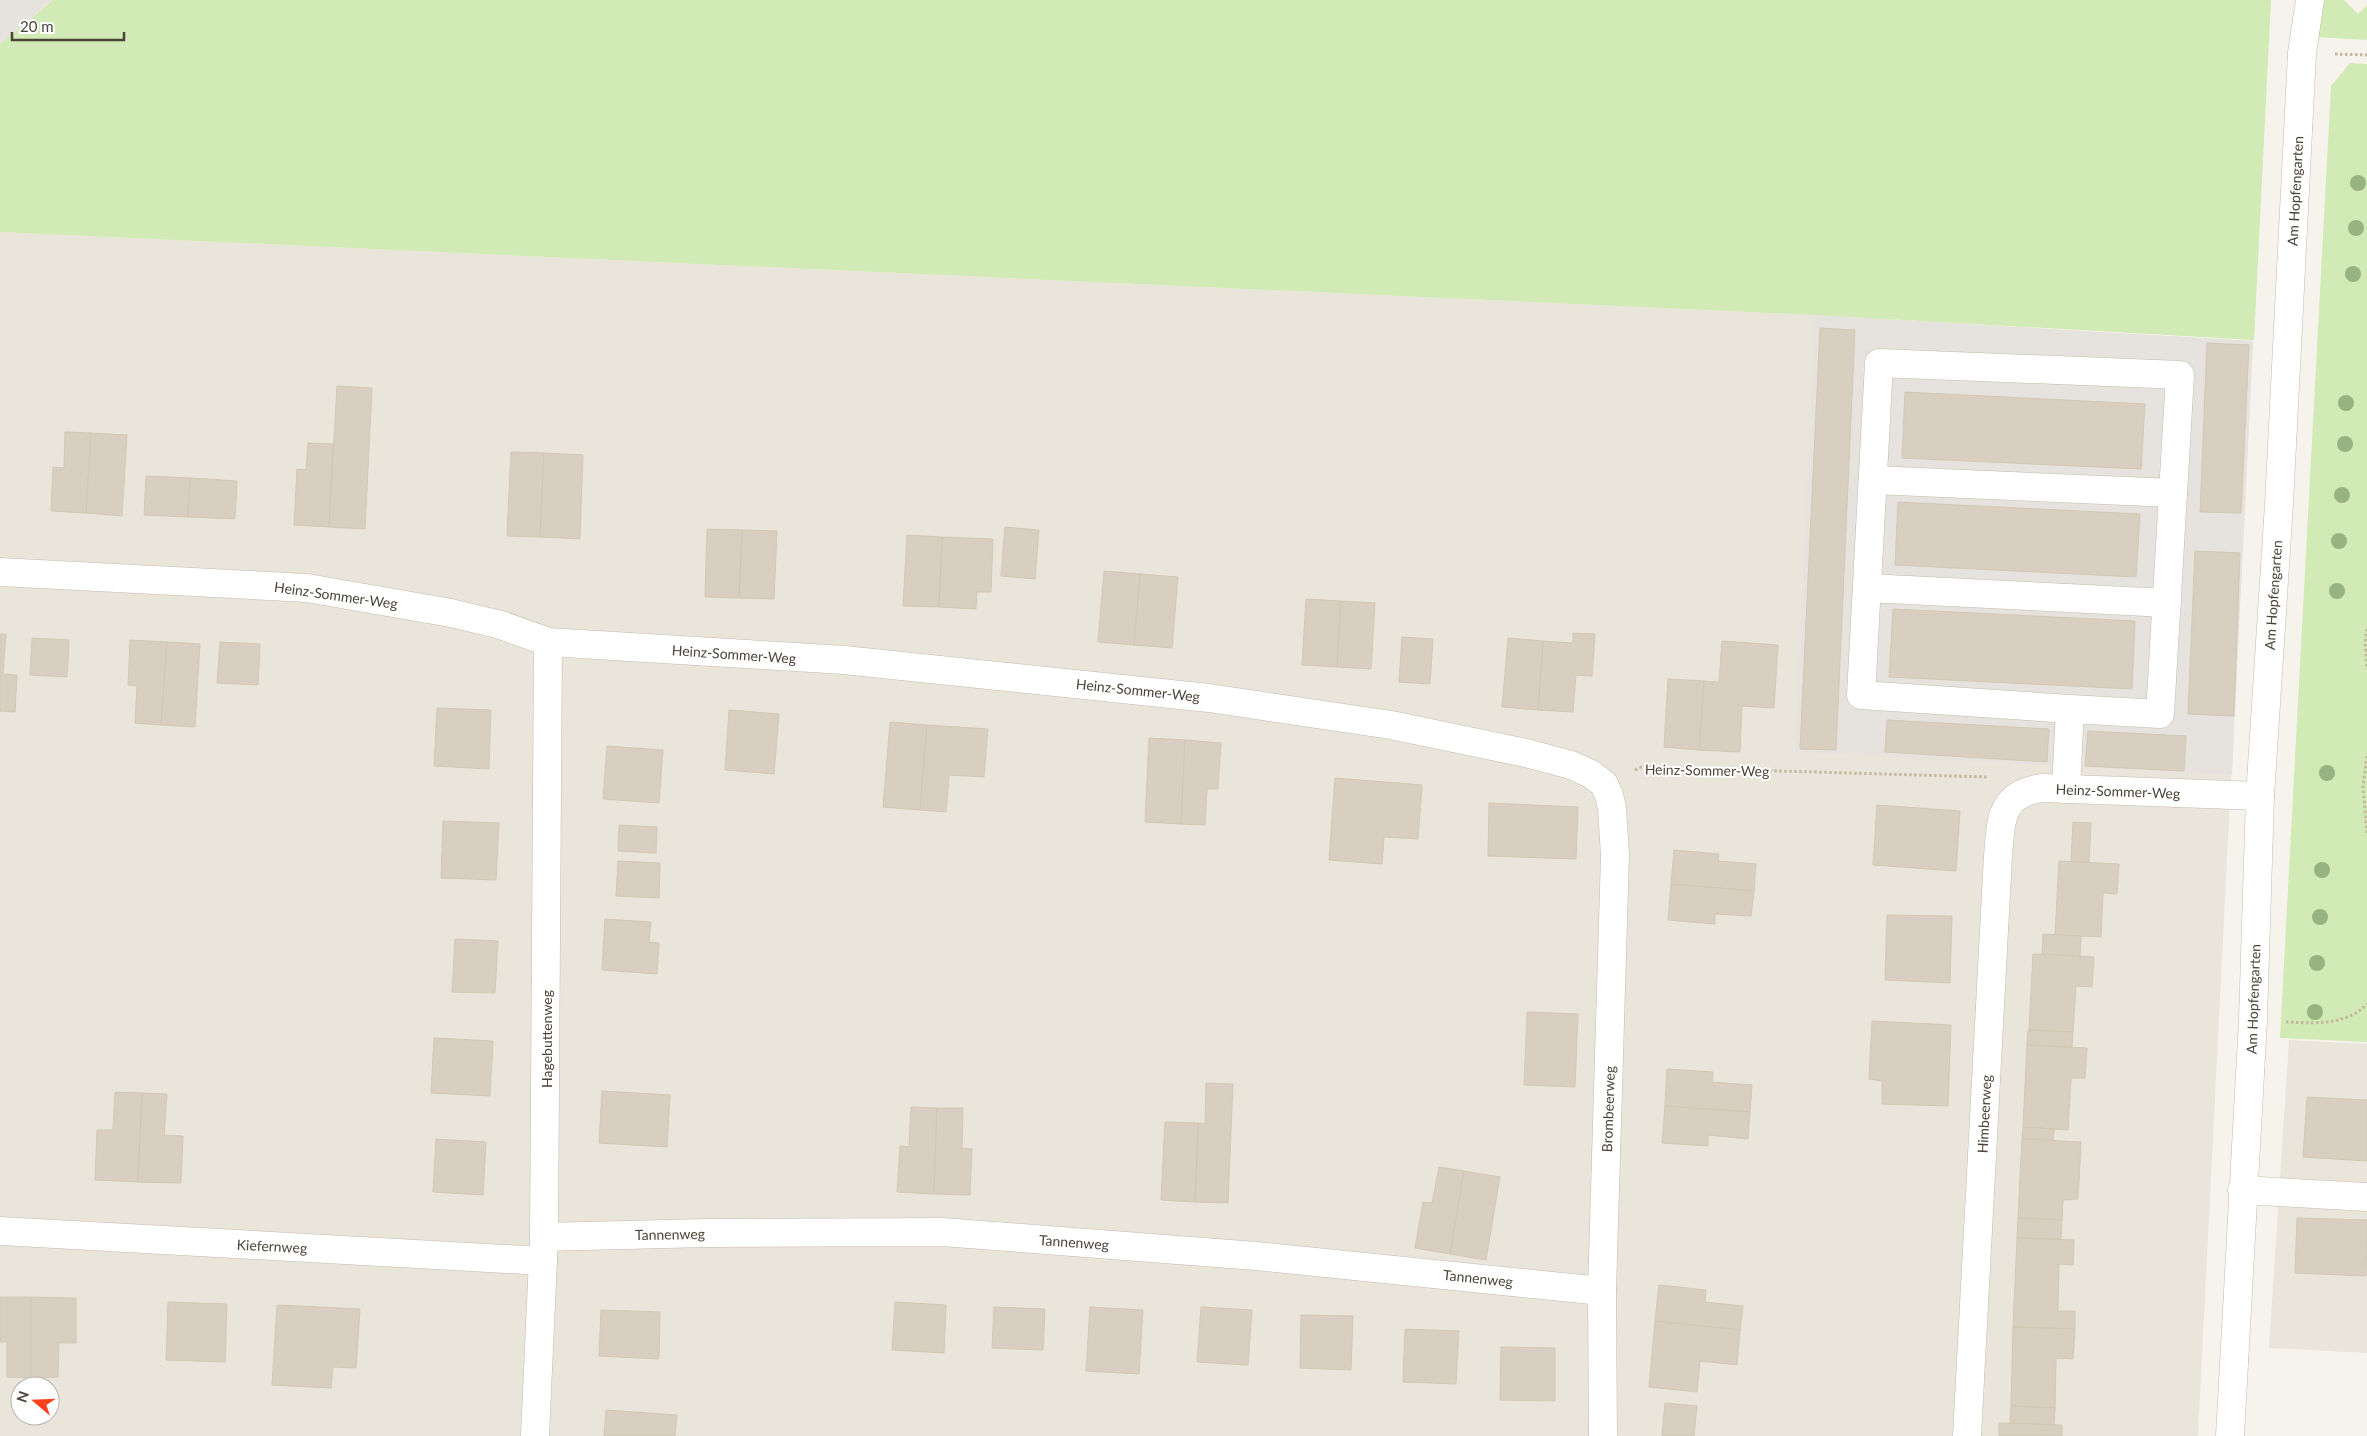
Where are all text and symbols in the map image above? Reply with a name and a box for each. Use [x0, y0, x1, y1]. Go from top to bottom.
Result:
scale bar [12, 10, 125, 42]
text: 20 m [20, 17, 54, 35]
street label: Am Hopfengarten [2284, 136, 2306, 246]
street label: Am Hopfengarten [2261, 539, 2285, 651]
street label: Heinz-Sommer-Weg [273, 578, 399, 612]
street label: Heinz-Sommer-Weg [671, 641, 797, 667]
street label: Heinz-Sommer-Weg [1075, 675, 1201, 705]
street label: Heinz-Sommer-Weg [1645, 760, 1769, 780]
street label: Heinz-Sommer-Weg [2055, 780, 2181, 802]
street label: Am Hopfengarten [2243, 944, 2263, 1054]
street label: Hagebuttenweg [538, 990, 555, 1088]
street label: Brombeerweg [1598, 1066, 1618, 1152]
street label: Himbeerweg [1973, 1074, 1995, 1154]
street label: Tannenweg [635, 1225, 705, 1243]
street label: Tannenweg [1038, 1231, 1110, 1253]
street label: Kiefernweg [236, 1236, 308, 1256]
street label: Tannenweg [1442, 1266, 1514, 1290]
north arrow [10, 1376, 60, 1426]
text: N [12, 1389, 32, 1404]

